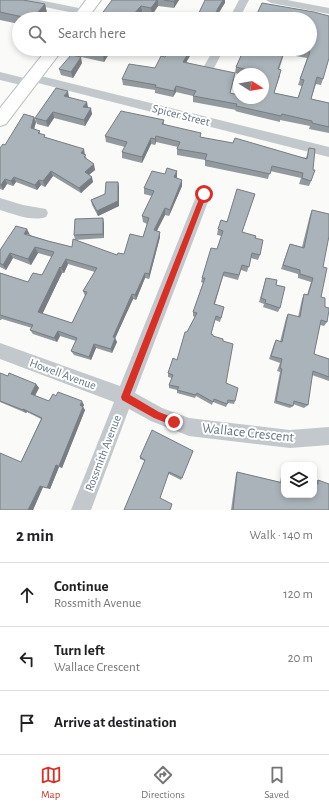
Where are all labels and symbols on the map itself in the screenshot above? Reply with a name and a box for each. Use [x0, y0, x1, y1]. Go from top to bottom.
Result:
north arrow [233, 68, 269, 104]
street label: Spicer Street [151, 102, 211, 128]
route start [195, 185, 213, 203]
street label: Howell Avenue [28, 356, 98, 392]
street label: Rossmith Avenue [83, 413, 123, 493]
route end [165, 413, 183, 431]
street label: Wallace Crescent [201, 421, 295, 445]

